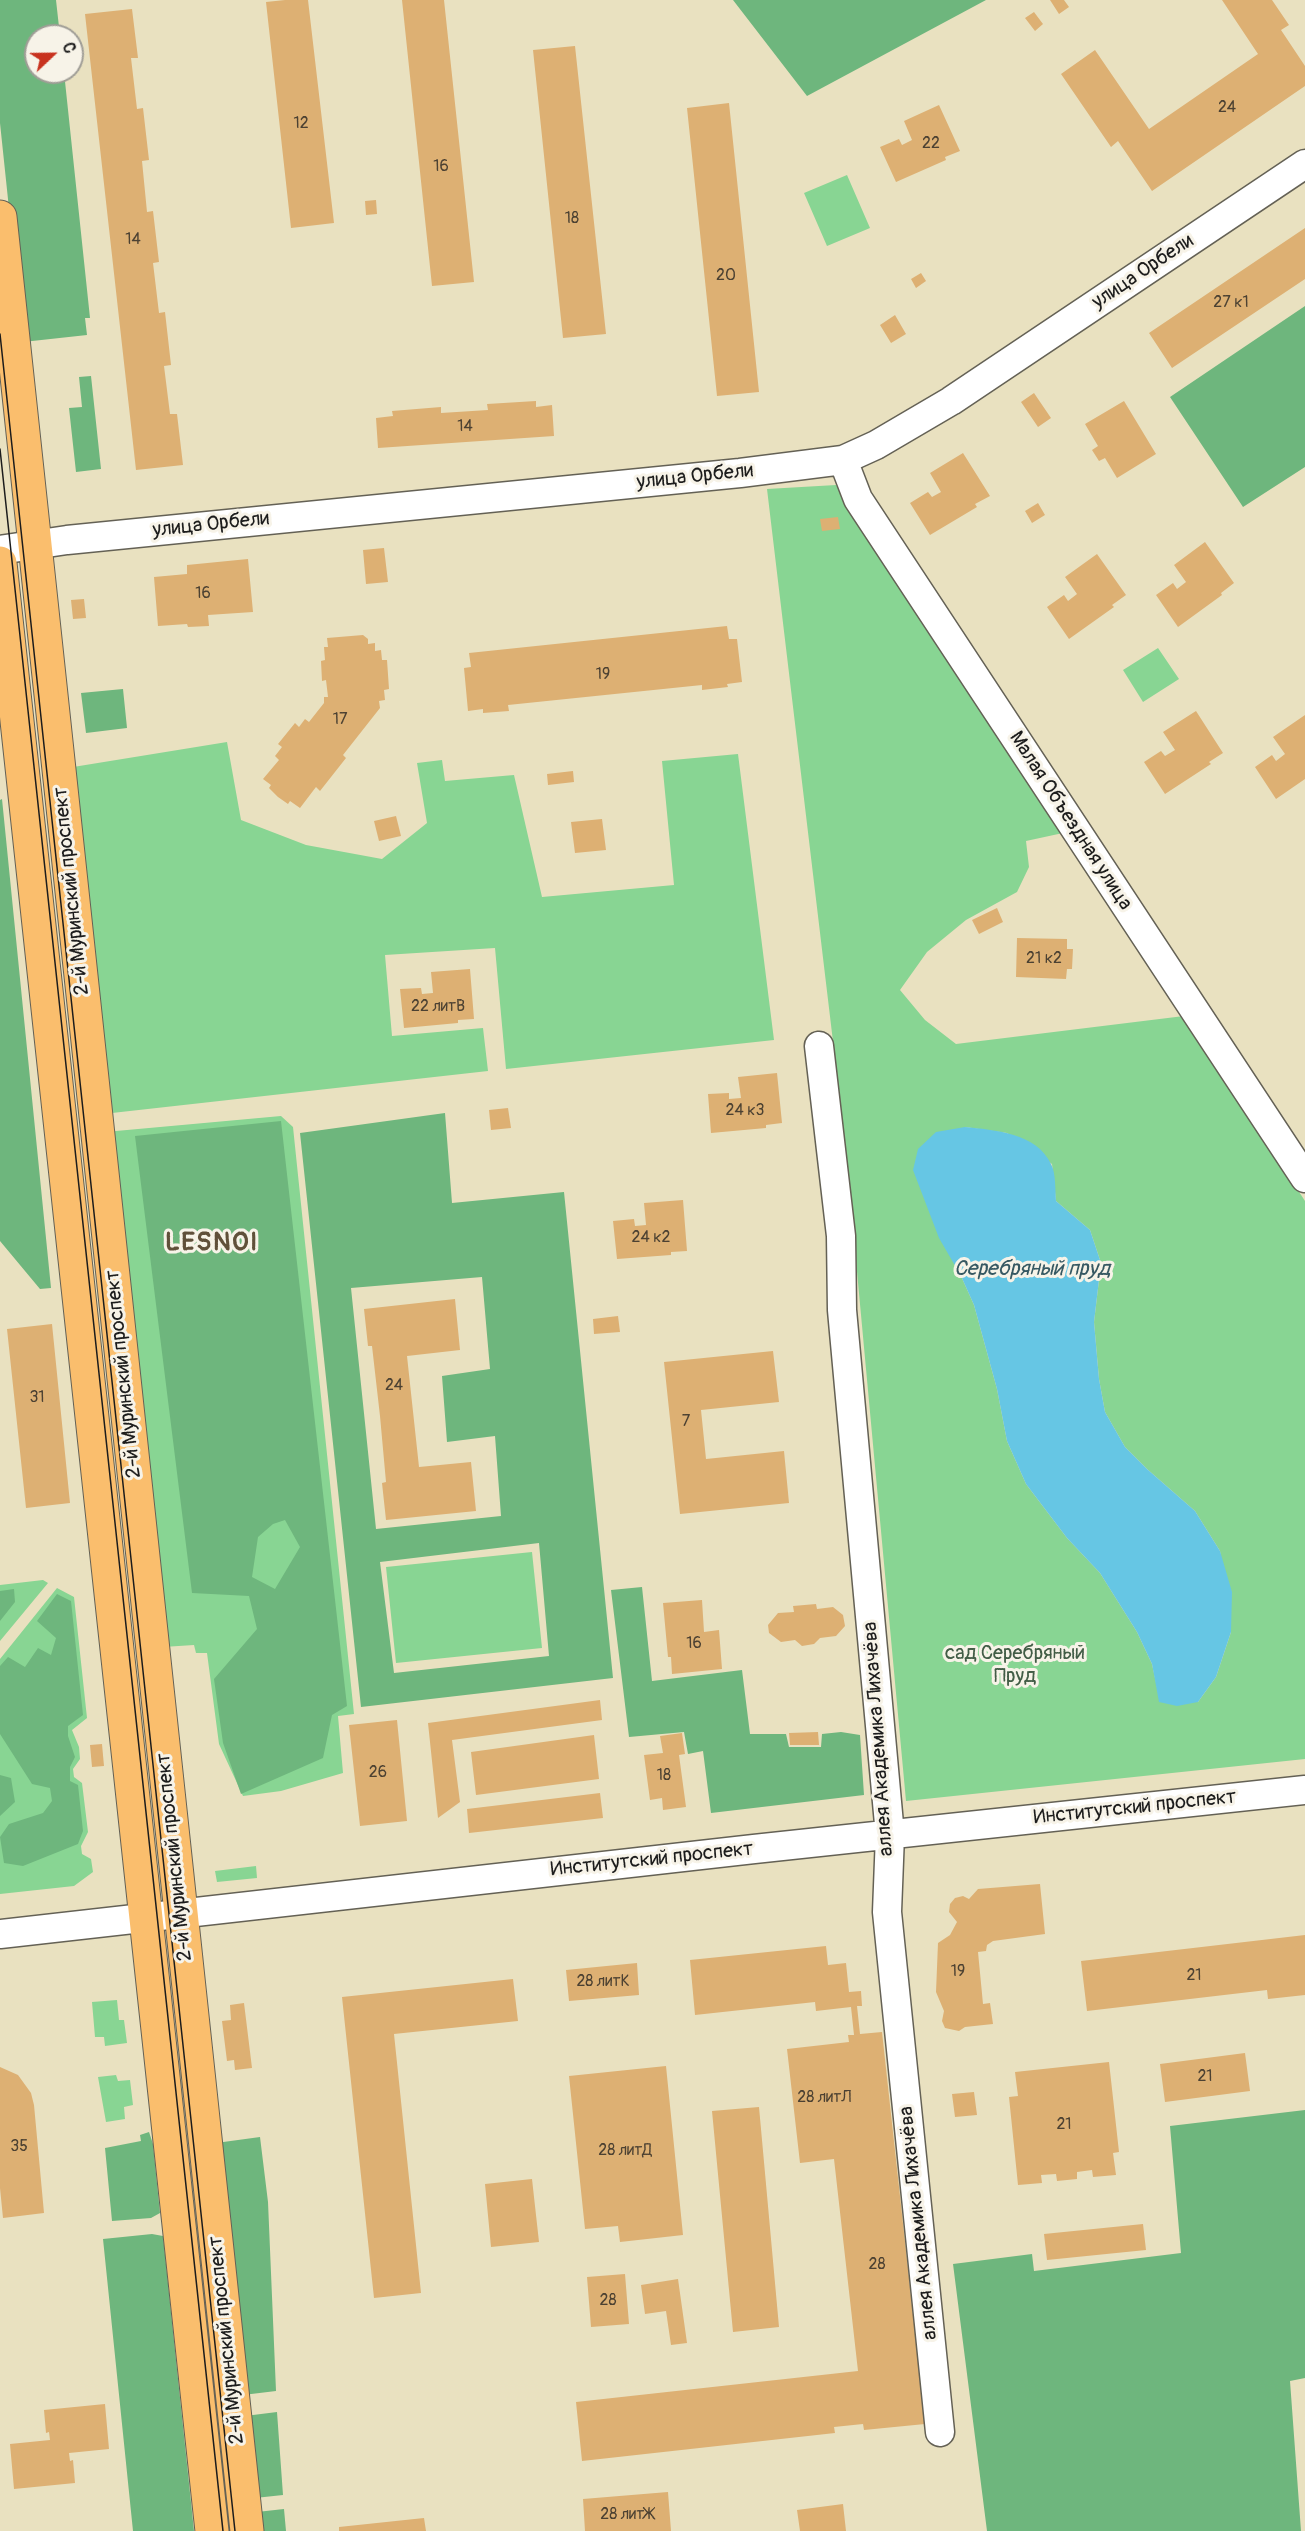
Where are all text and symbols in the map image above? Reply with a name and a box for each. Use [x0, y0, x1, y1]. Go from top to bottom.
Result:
north arrow [24, 24, 84, 84]
text: С [58, 40, 80, 56]
house number: 24 [1218, 98, 1236, 118]
house number: 12 [293, 114, 309, 134]
house number: 22 [922, 134, 940, 154]
house number: 16 [433, 157, 449, 177]
house number: 18 [565, 209, 579, 229]
street label: улица Орбели [1088, 229, 1198, 315]
house number: 14 [125, 230, 141, 250]
house number: 20 [716, 266, 736, 286]
house number: 27 к1 [1213, 293, 1249, 313]
house number: 14 [457, 417, 473, 437]
street label: улица Орбели [636, 459, 754, 495]
street label: улица Орбели [152, 507, 270, 543]
house number: 16 [195, 584, 211, 604]
house number: 19 [596, 665, 610, 685]
house number: 17 [333, 710, 347, 730]
street label: Малая Объездная улица [1003, 727, 1137, 915]
street label: 2-й Муринский проспект [49, 786, 95, 996]
house number: 21 к2 [1026, 949, 1062, 969]
house number: 22 литВ [411, 997, 465, 1017]
house number: 24 к3 [726, 1101, 764, 1121]
district label: LESNOI [165, 1227, 259, 1259]
house number: 24 к2 [632, 1228, 670, 1248]
water label: Серебряный пруд [954, 1257, 1110, 1283]
street label: 2-й Муринский проспект [101, 1269, 147, 1479]
house number: 24 [385, 1376, 403, 1396]
house number: 31 [29, 1388, 45, 1408]
house number: 7 [682, 1412, 690, 1432]
street label: аллея Академика Лихачёва [859, 1621, 899, 1857]
house number: 16 [686, 1634, 702, 1654]
park label: сад Серебряный Пруд [945, 1642, 1085, 1689]
street label: 2-й Муринский проспект [152, 1752, 198, 1962]
house number: 26 [369, 1763, 387, 1783]
house number: 18 [657, 1766, 671, 1786]
street label: Институтский проспект [1033, 1785, 1237, 1831]
street label: Институтский проспект [550, 1837, 754, 1883]
house number: 19 [951, 1962, 965, 1982]
house number: 21 [1186, 1966, 1202, 1986]
house number: 28 литК [576, 1972, 630, 1992]
house number: 21 [1197, 2067, 1213, 2087]
house number: 28 литЛ [797, 2088, 851, 2108]
street label: аллея Академика Лихачёва [895, 2105, 943, 2341]
house number: 21 [1056, 2115, 1072, 2135]
house number: 35 [10, 2137, 28, 2157]
house number: 28 литД [598, 2141, 652, 2161]
street label: 2-й Муринский проспект [204, 2235, 250, 2445]
house number: 28 [868, 2255, 886, 2275]
house number: 28 [599, 2291, 617, 2311]
house number: 28 литЖ [600, 2505, 654, 2525]

